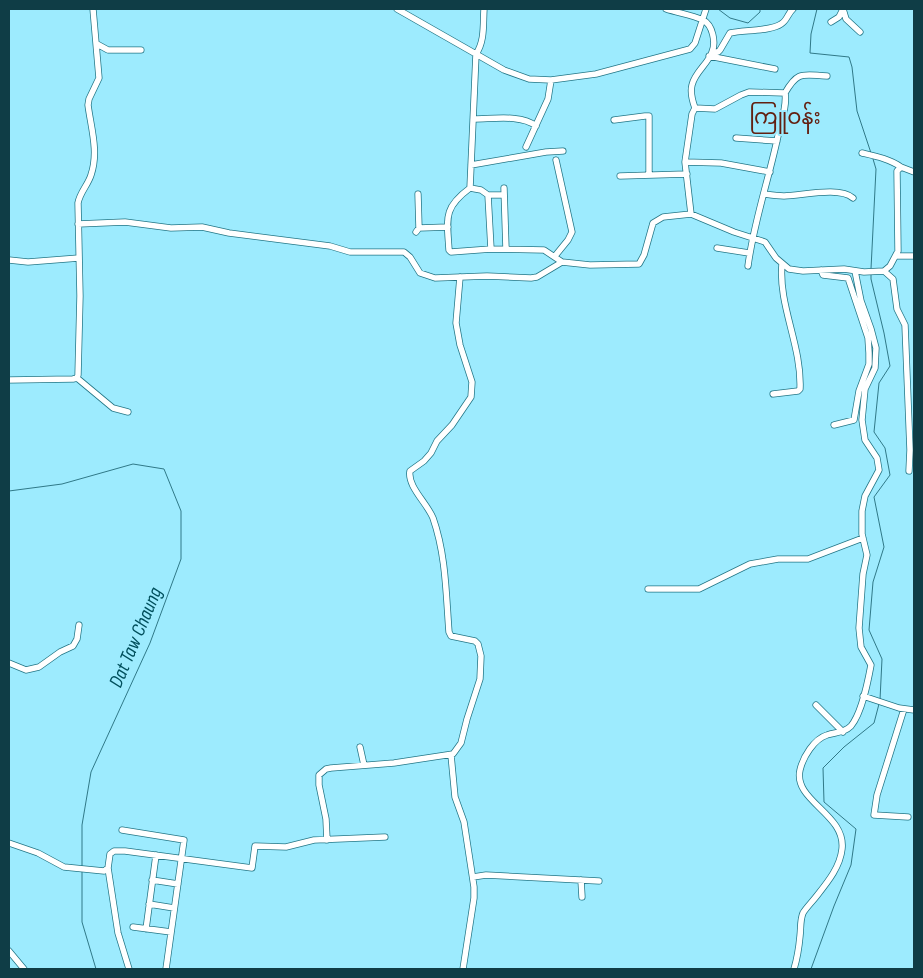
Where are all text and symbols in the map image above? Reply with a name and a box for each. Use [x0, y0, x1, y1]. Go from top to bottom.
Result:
district label: ကြူဝန်း [749, 101, 821, 134]
water label: Dat Taw Chaung [104, 584, 168, 691]

